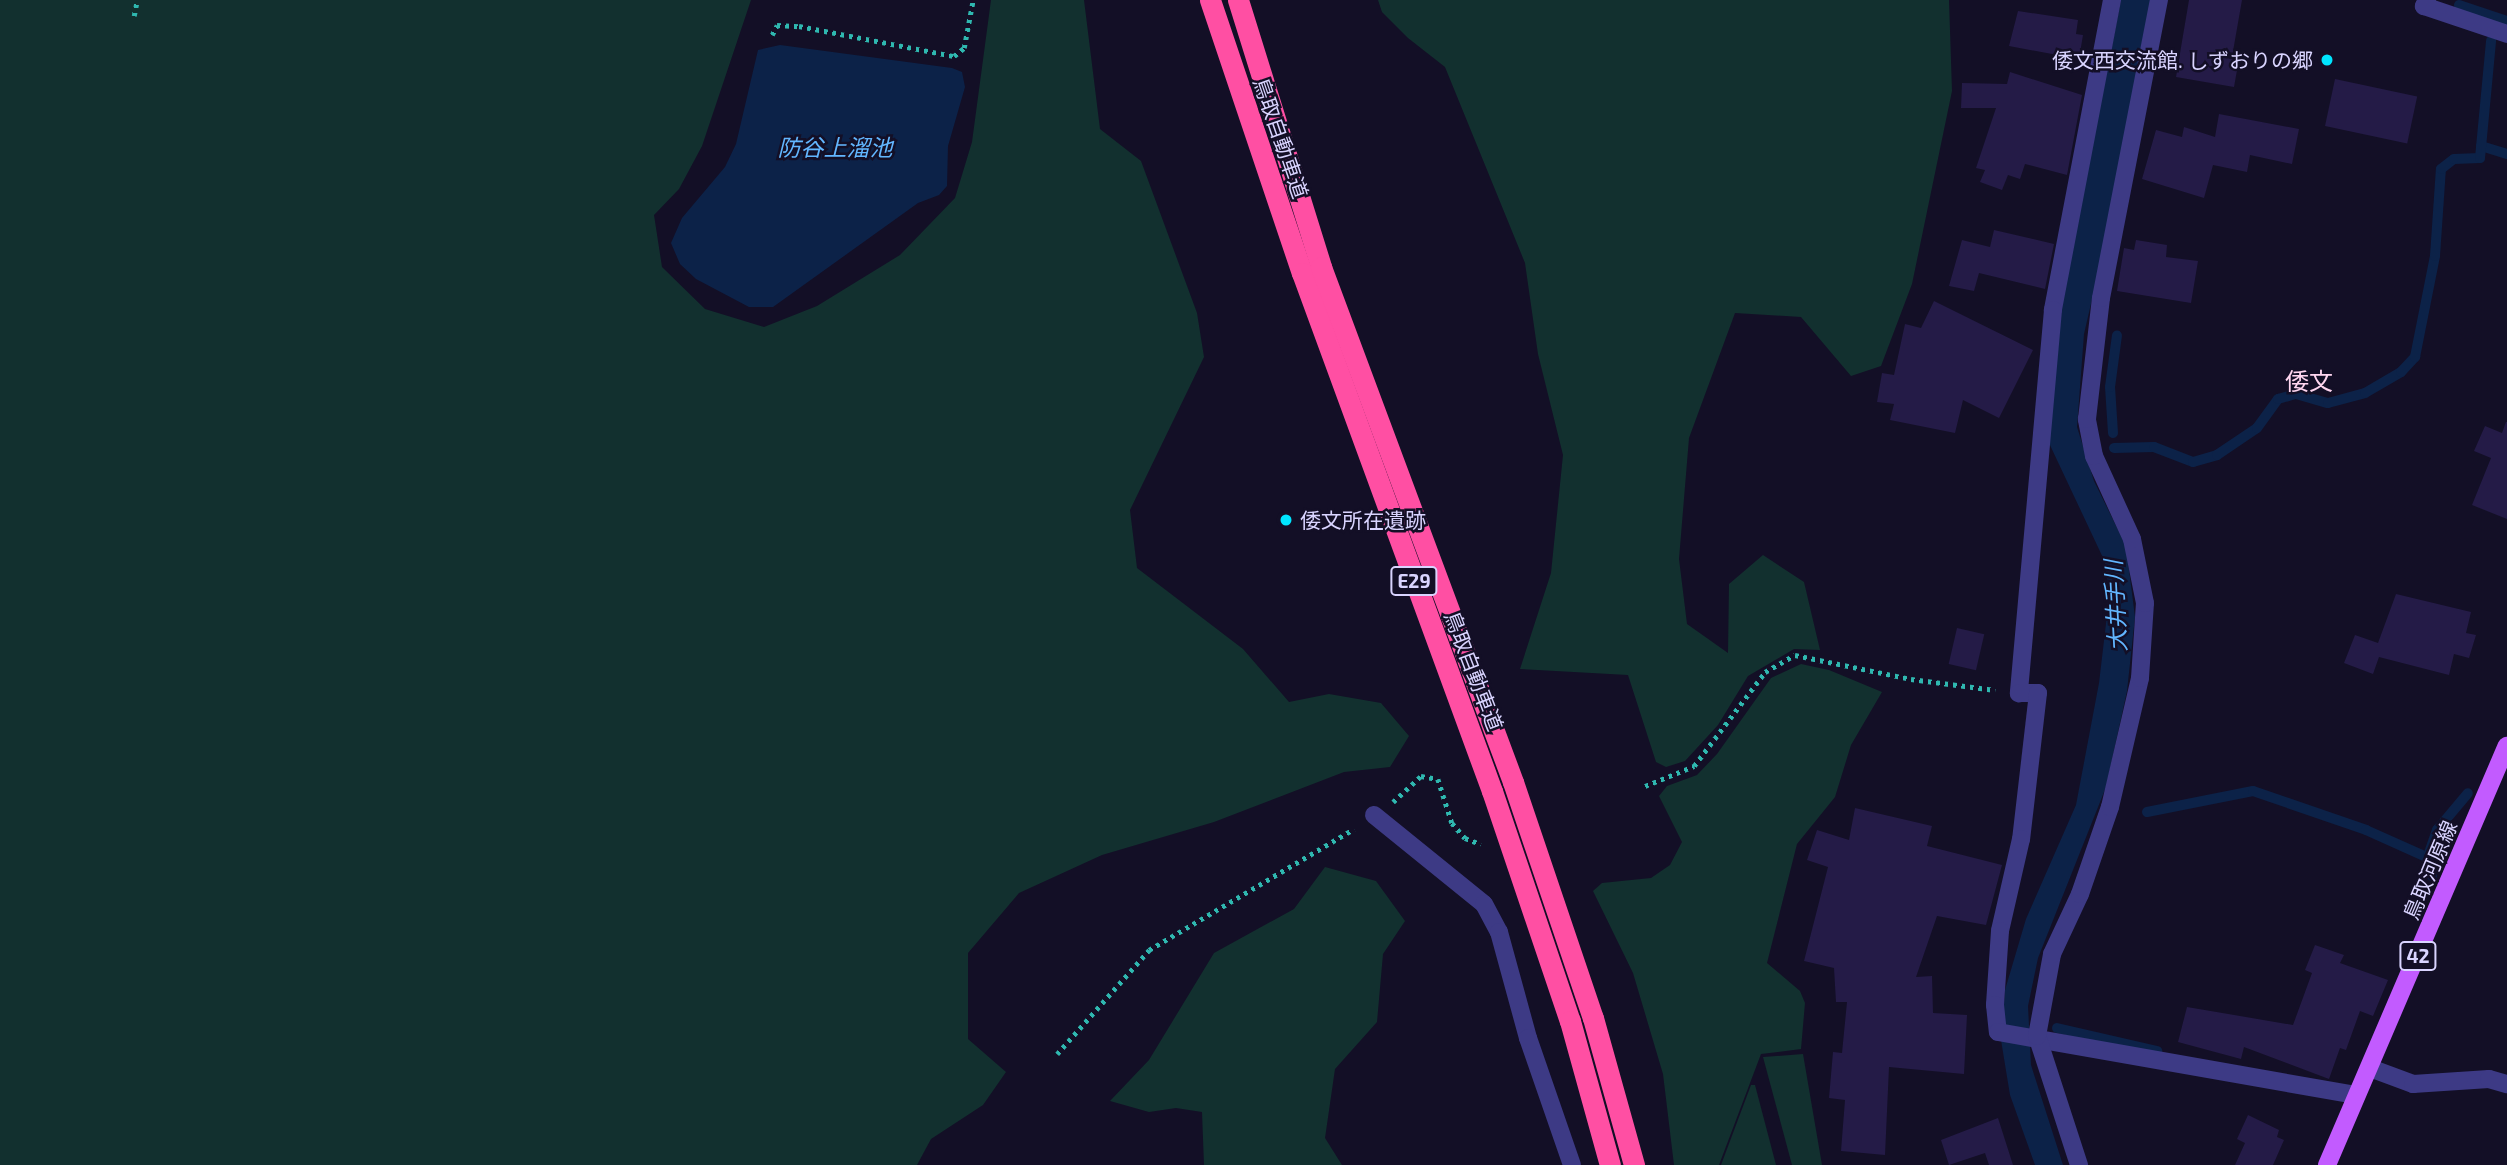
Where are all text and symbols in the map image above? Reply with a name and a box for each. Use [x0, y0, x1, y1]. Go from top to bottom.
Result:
place label: 倭文西交流館. しずおりの郷 [2052, 47, 2313, 73]
marker: 倭文西交流館. しずおりの郷 [2319, 52, 2335, 68]
street label: 鳥取自動車道 [1249, 74, 1313, 202]
water label: 防谷上溜池 [778, 133, 892, 161]
district label: 倭文 [2285, 367, 2333, 395]
place label: 倭文所在遺跡 [1300, 507, 1426, 533]
marker: 倭文所在遺跡 [1278, 512, 1294, 528]
water label: 大井手川 [2099, 559, 2131, 653]
road number: E29 [1390, 566, 1438, 596]
street label: 鳥取自動車道 [1440, 608, 1508, 734]
street label: 鳥取河原線 [2398, 817, 2462, 923]
road number: 42 [2399, 940, 2437, 972]

